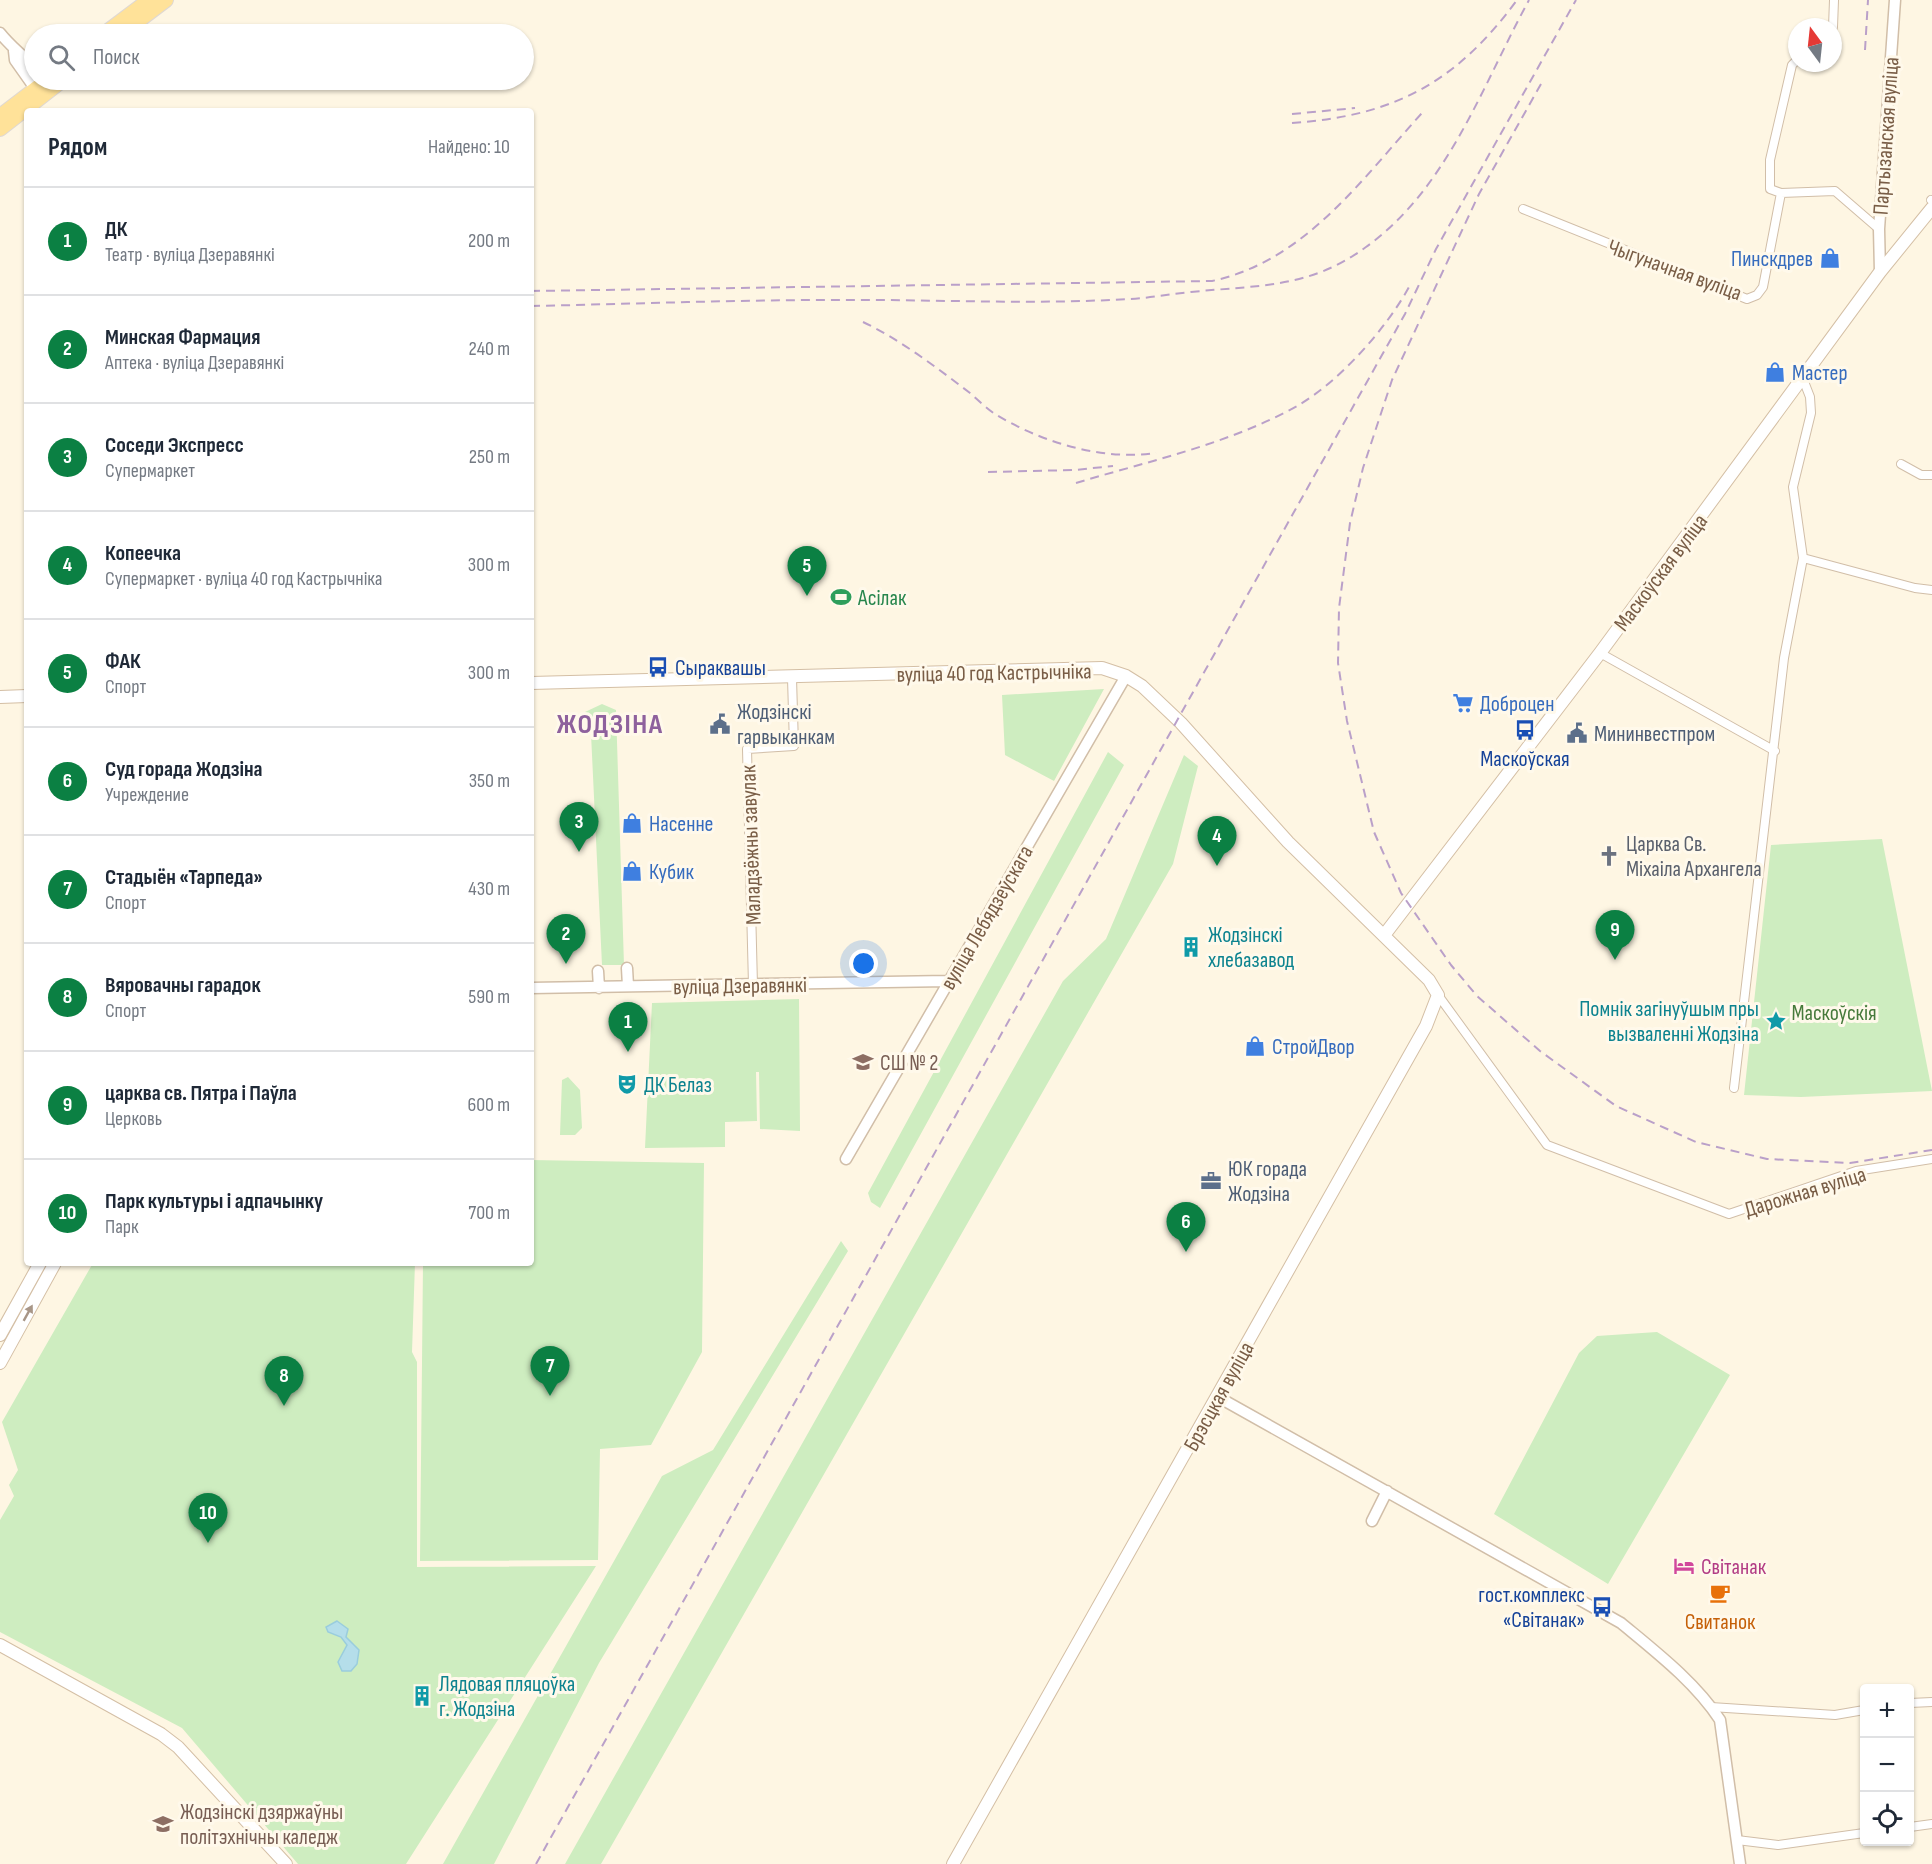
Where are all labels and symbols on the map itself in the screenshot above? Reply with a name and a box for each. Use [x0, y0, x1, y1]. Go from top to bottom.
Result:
north arrow [1788, 18, 1842, 72]
street label: Партызанская вуліца [1868, 56, 1905, 216]
street label: Чыгуначная вуліца [1604, 234, 1745, 307]
place label: Пинскдрев [1731, 246, 1813, 273]
shop icon: Пинскдрев [1818, 246, 1842, 270]
shop icon: Мастер [1763, 360, 1787, 384]
place label: Мастер [1792, 360, 1848, 387]
street label: Маскоўская вуліца [1608, 509, 1714, 637]
pin: 5 [788, 546, 826, 596]
sports icon: Асілак [829, 585, 853, 609]
place label: Асілак [857, 585, 907, 612]
bus stop icon: Сыраквашы [646, 655, 670, 679]
place label: Сыраквашы [675, 655, 766, 682]
street label: вуліца 40 год Кастрычніка [896, 658, 1092, 689]
supermarket icon: Доброцен [1451, 691, 1475, 715]
place label: Доброцен [1480, 691, 1554, 718]
place label: Жодзінскі гарвыканкам [737, 699, 835, 751]
district label: ЖОДЗІНА [556, 708, 664, 741]
public building icon: Жодзінскі гарвыканкам [708, 712, 732, 736]
bus stop icon: Маскоўская [1513, 718, 1537, 742]
public building icon: Мининвестпром [1565, 721, 1589, 745]
place label: Мининвестпром [1594, 721, 1715, 748]
place label: Маскоўская [1480, 746, 1570, 773]
street label: Маладзёжны завулак [735, 764, 768, 925]
pin: 3 [560, 802, 598, 852]
shop icon: Насенне [620, 811, 644, 835]
place label: Насенне [649, 811, 713, 838]
pin: 4 [1198, 816, 1236, 866]
place label: Царква Св. Міхаіла Архангела [1626, 831, 1762, 883]
street label: вуліца Лебядзеўскага [935, 841, 1040, 995]
church icon: Царква Св. Міхаіла Архангела [1597, 844, 1621, 868]
shop icon: Кубик [620, 859, 644, 883]
place label: Кубик [649, 859, 694, 886]
pin: 9 [1596, 910, 1634, 960]
pin: 2 [546, 914, 586, 964]
place label: Жодзінскі хлебазавод [1208, 922, 1294, 974]
building icon: Жодзінскі хлебазавод [1179, 935, 1203, 959]
your location [849, 949, 878, 978]
street label: вуліца Дзеравянкі [673, 972, 807, 1001]
place label: Помнік загінуўшым пры вызваленні Жодзіна [1579, 996, 1759, 1048]
park label: Маскоўскія [1791, 1000, 1877, 1027]
pin: 1 [608, 1002, 648, 1052]
place icon: Помнік загінуўшым пры вызваленні Жодзіна [1764, 1009, 1788, 1033]
shop icon: СтройДвор [1243, 1034, 1267, 1058]
place label: СтройДвор [1272, 1034, 1355, 1061]
school or university icon: СШ № 2 [851, 1050, 875, 1074]
place label: СШ № 2 [880, 1050, 938, 1077]
theatre icon: ДК Белаз [615, 1072, 639, 1096]
place label: ДК Белаз [644, 1072, 712, 1099]
place label: ЮК горада Жодзіна [1228, 1156, 1307, 1208]
street label: Дарожная вуліца [1741, 1161, 1869, 1224]
office icon: ЮК горада Жодзіна [1199, 1169, 1223, 1193]
pin: 6 [1166, 1202, 1206, 1252]
one-way arrow [23, 1304, 33, 1321]
street label: Брэсцкая вуліца [1178, 1337, 1260, 1456]
pin: 7 [530, 1346, 570, 1396]
pin: 8 [264, 1356, 304, 1406]
pin: 10 [188, 1494, 228, 1543]
hotel icon: Світанак [1672, 1554, 1696, 1578]
place label: Світанак [1701, 1554, 1767, 1581]
cafe icon: Свитанок [1708, 1581, 1732, 1605]
place label: гост.комплекс «Світанак» [1478, 1582, 1585, 1634]
bus stop icon: гост.комплекс «Світанак» [1590, 1595, 1614, 1619]
place label: Свитанок [1685, 1609, 1756, 1636]
place label: Лядовая пляцоўка г. Жодзіна [439, 1671, 575, 1723]
building icon: Лядовая пляцоўка г. Жодзіна [410, 1684, 434, 1708]
place label: Жодзінскі дзяржаўны політэхнічны каледж [180, 1799, 343, 1851]
school or university icon: Жодзінскі дзяржаўны політэхнічны каледж [151, 1812, 175, 1836]

